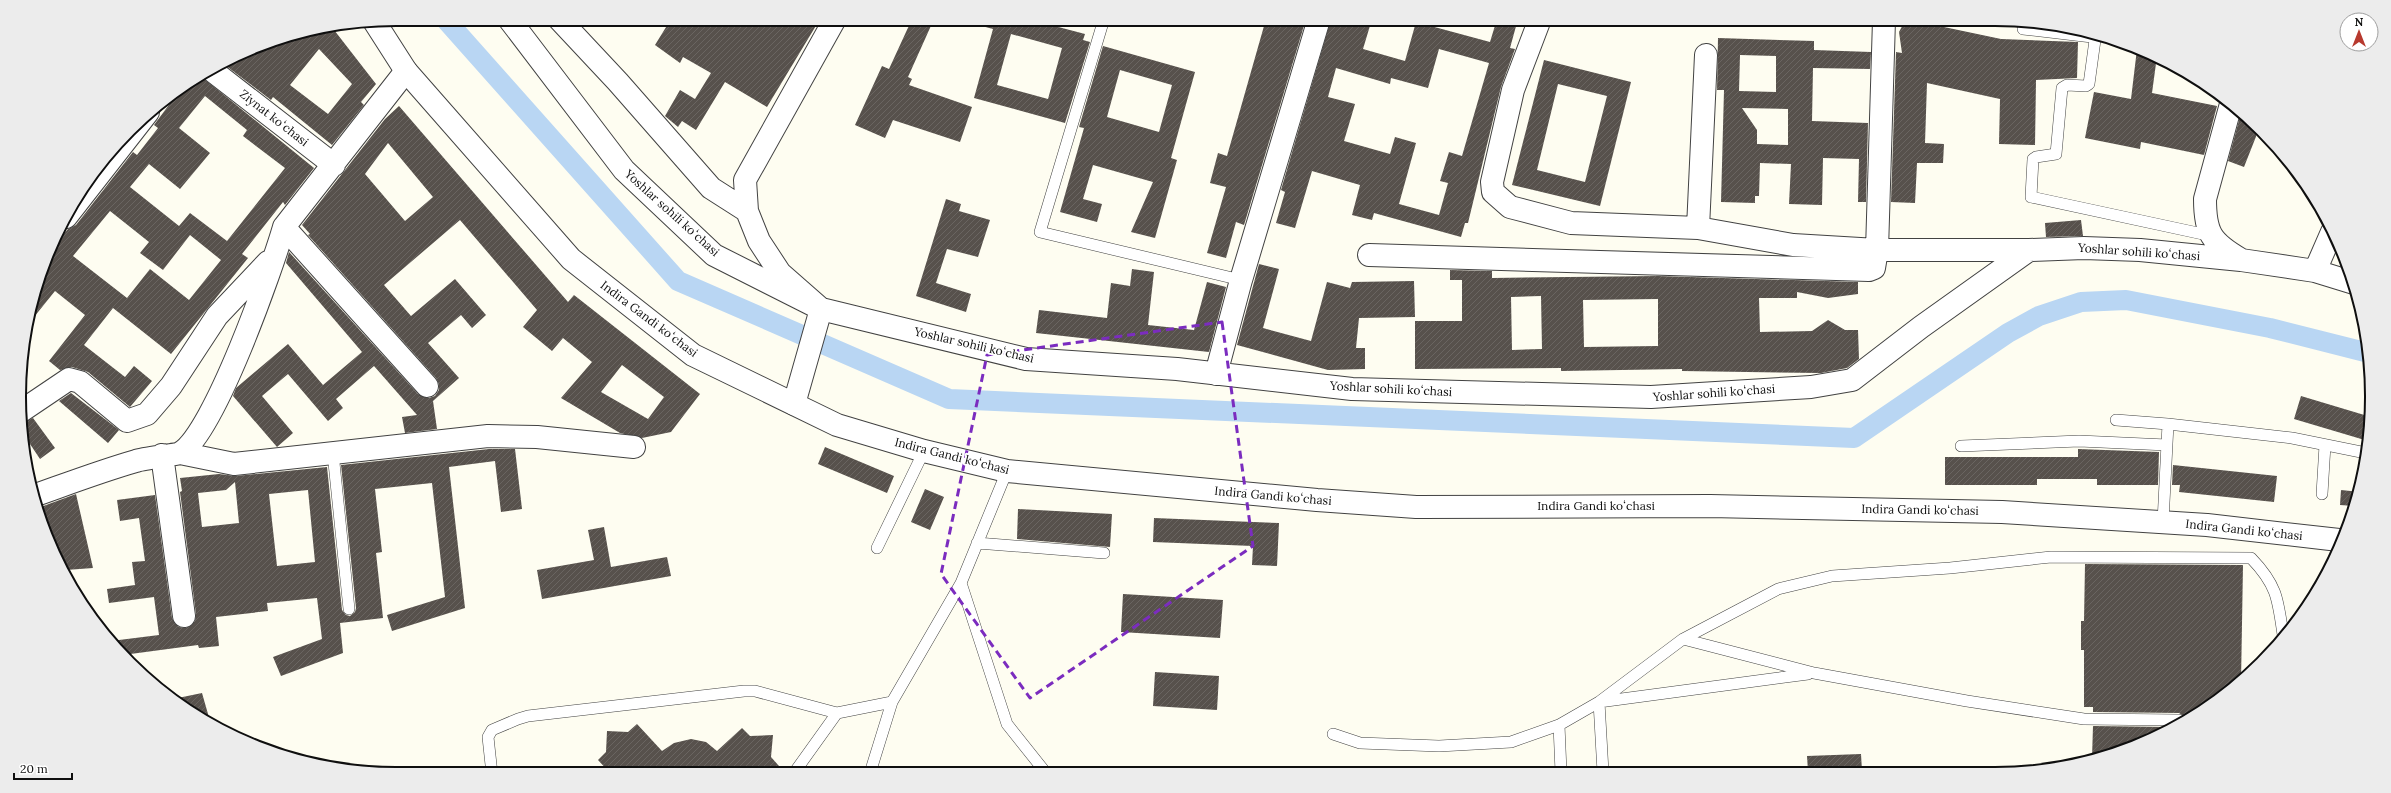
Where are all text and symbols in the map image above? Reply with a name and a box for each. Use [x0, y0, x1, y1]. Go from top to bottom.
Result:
north arrow [2339, 12, 2379, 52]
text: N [2355, 15, 2364, 29]
street label: Ziynat koʻchasi [237, 86, 312, 149]
street label: Yoshlar sohili koʻchasi [621, 165, 723, 259]
street label: Yoshlar sohili koʻchasi [2076, 240, 2201, 263]
street label: Indira Gandi koʻchasi [598, 277, 701, 360]
street label: Yoshlar sohili koʻchasi [912, 323, 1035, 366]
street label: Yoshlar sohili koʻchasi [1329, 378, 1453, 399]
street label: Yoshlar sohili koʻchasi [1651, 381, 1776, 404]
street label: Indira Gandi koʻchasi [893, 434, 1011, 477]
street label: Indira Gandi koʻchasi [1214, 483, 1332, 508]
street label: Indira Gandi koʻchasi [1537, 498, 1655, 513]
street label: Indira Gandi koʻchasi [1861, 501, 1979, 518]
street label: Indira Gandi koʻchasi [2185, 516, 2303, 543]
scale bar [14, 755, 72, 781]
text: 20 m [20, 761, 48, 776]

